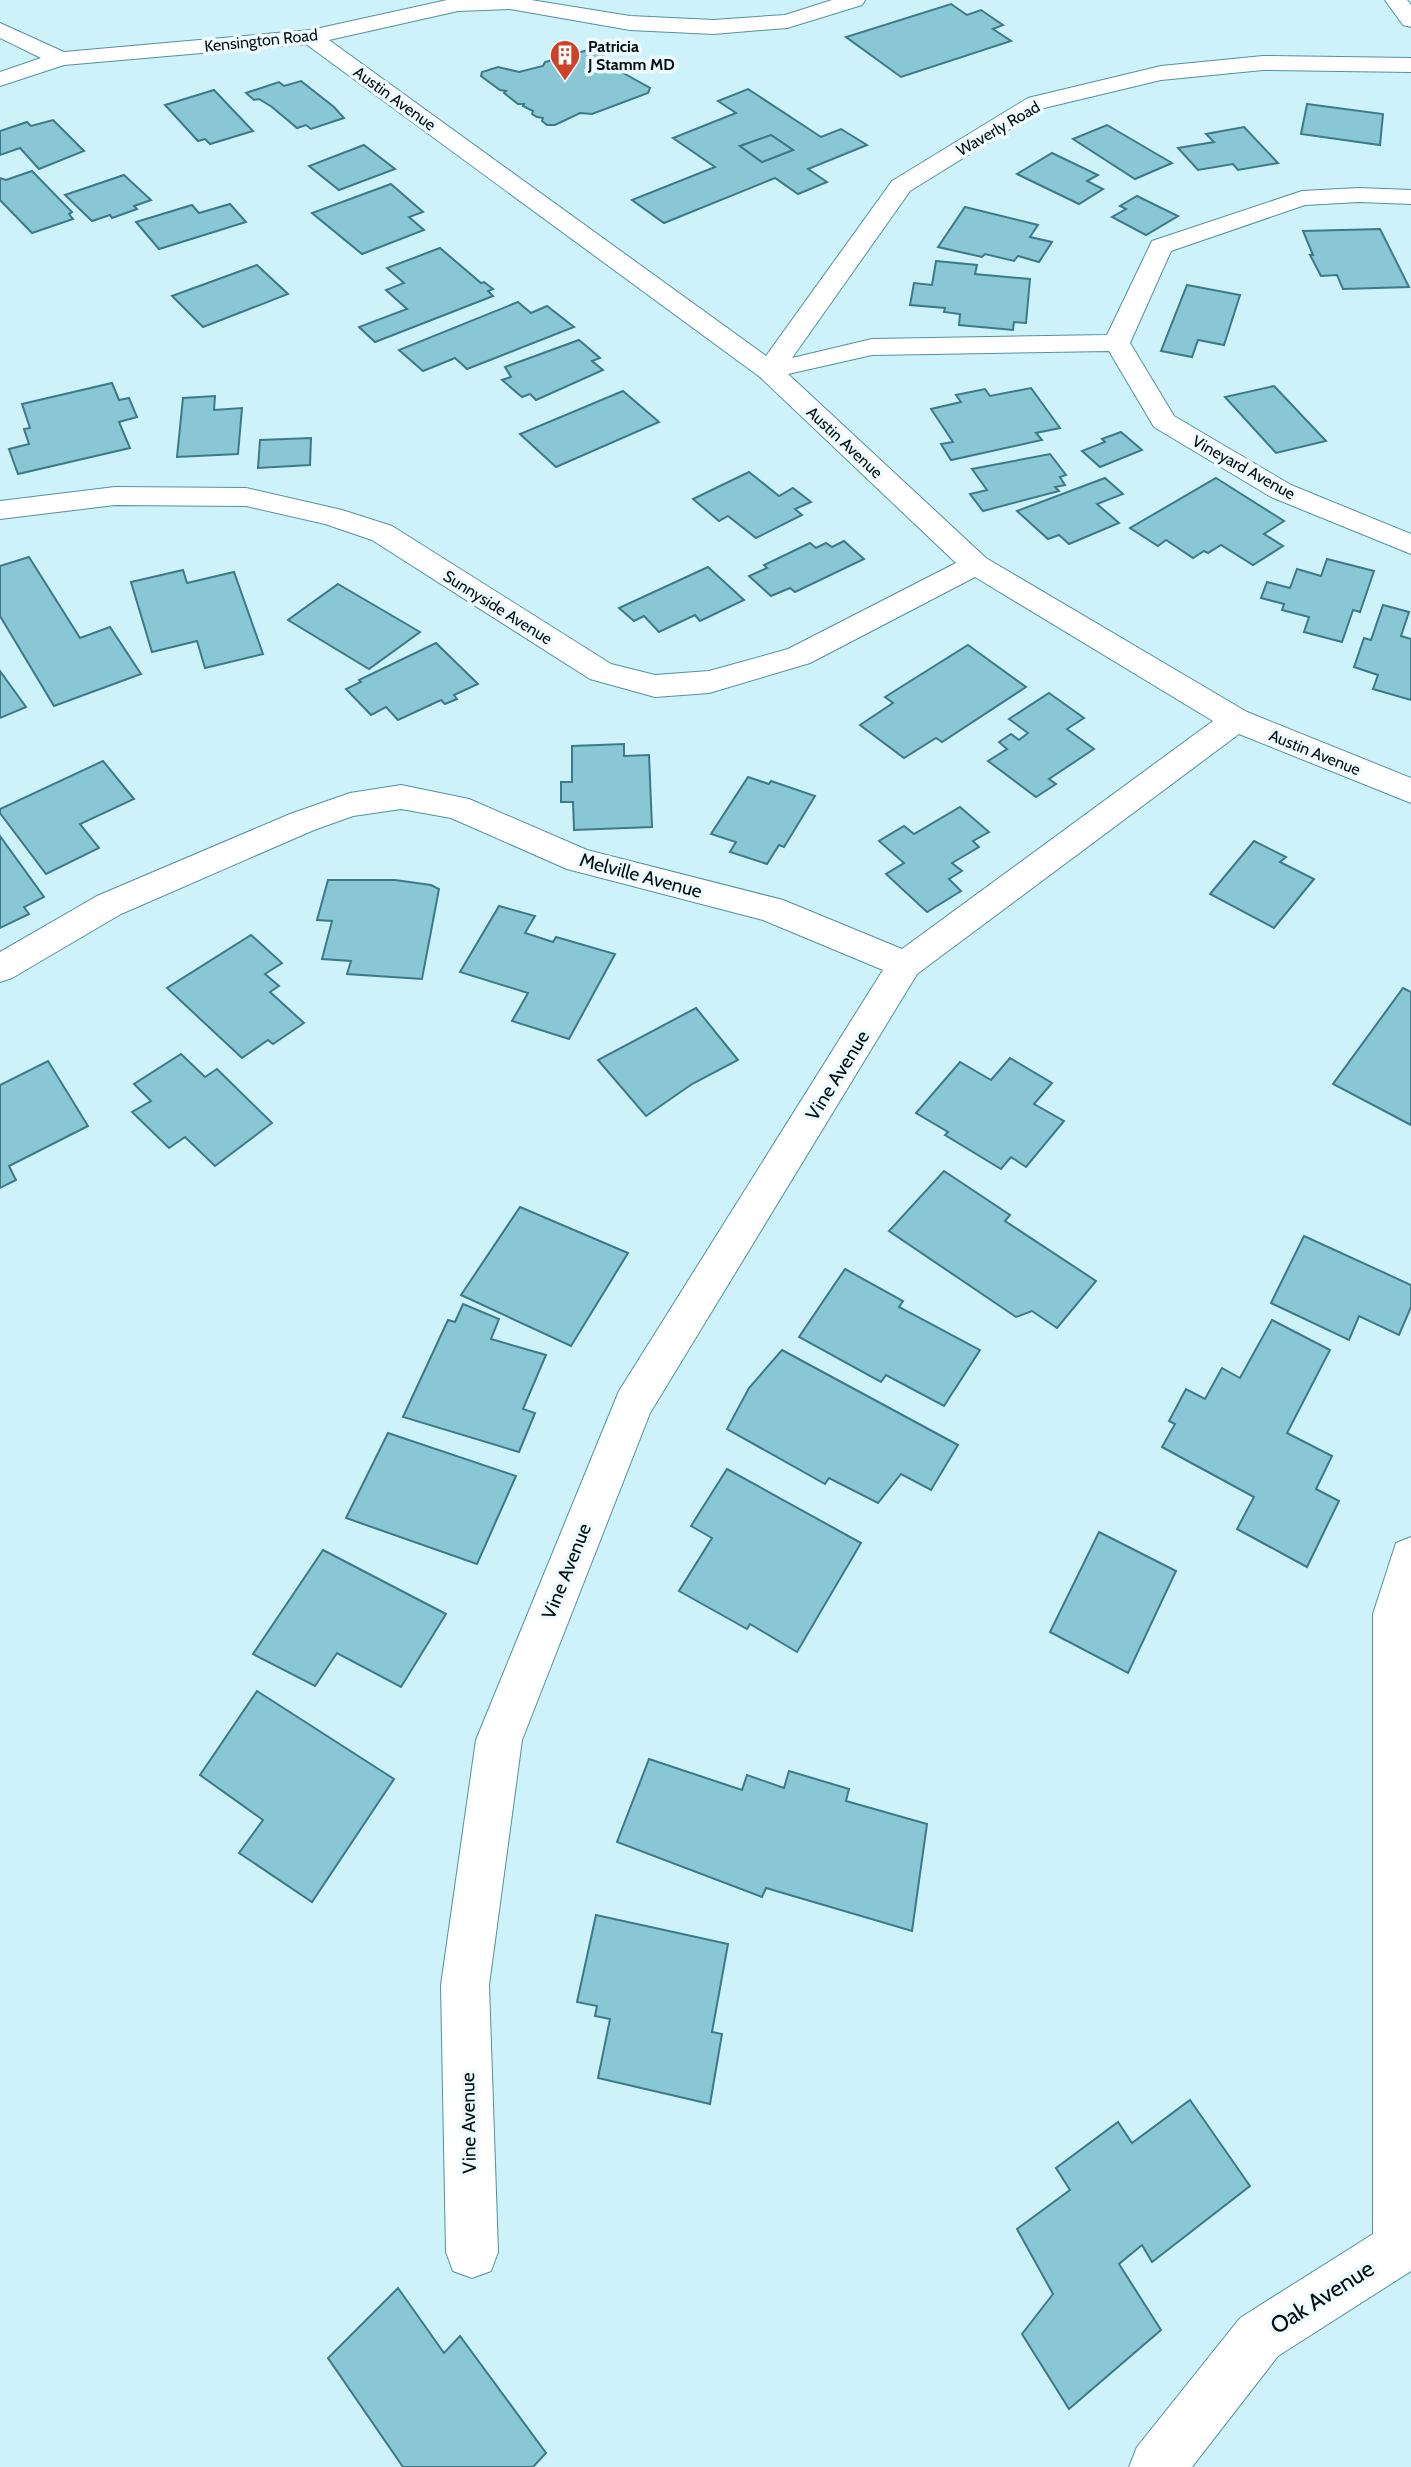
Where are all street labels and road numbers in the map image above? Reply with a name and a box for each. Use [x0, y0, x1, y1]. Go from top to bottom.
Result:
street label: Kensington Road [203, 25, 319, 56]
street label: Austin Avenue [350, 62, 439, 135]
street label: Waverly Road [953, 97, 1043, 160]
street label: Austin Avenue [803, 402, 887, 482]
street label: Vineyard Avenue [1189, 431, 1298, 504]
street label: Sunnyside Avenue [440, 566, 556, 649]
street label: Austin Avenue [1266, 726, 1363, 779]
street label: Melville Avenue [577, 848, 705, 903]
street label: Vine Avenue [801, 1026, 874, 1124]
street label: Vine Avenue [537, 1520, 596, 1622]
street label: Vine Avenue [456, 2072, 481, 2174]
street label: Oak Avenue [1265, 2254, 1379, 2340]

